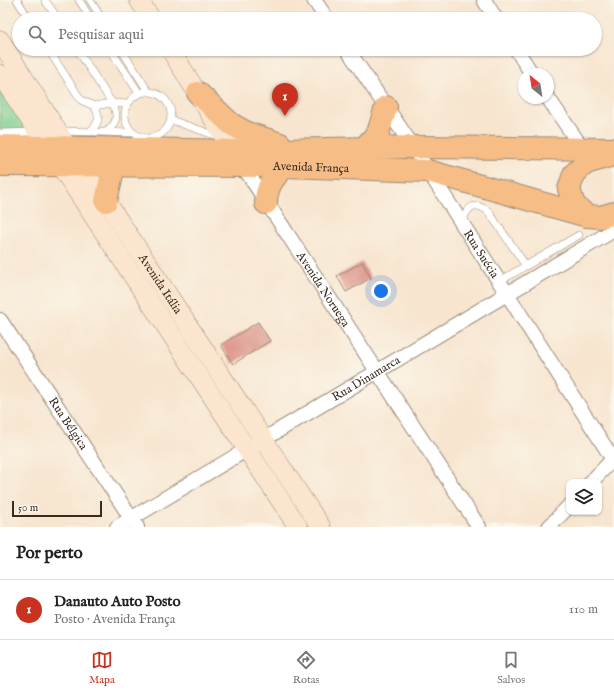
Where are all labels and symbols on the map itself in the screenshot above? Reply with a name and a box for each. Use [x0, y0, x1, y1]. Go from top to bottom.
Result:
north arrow [518, 68, 554, 104]
pin: 1 [272, 83, 298, 116]
street label: Avenida França [272, 158, 350, 176]
street label: Rua Suécia [460, 227, 503, 282]
street label: Avenida Noruega [293, 248, 354, 330]
street label: Avenida Itália [135, 250, 186, 317]
your location [371, 281, 391, 301]
street label: Rua Dinamarca [329, 352, 403, 404]
street label: Rua Bélgica [46, 394, 92, 453]
scale bar [12, 499, 102, 518]

